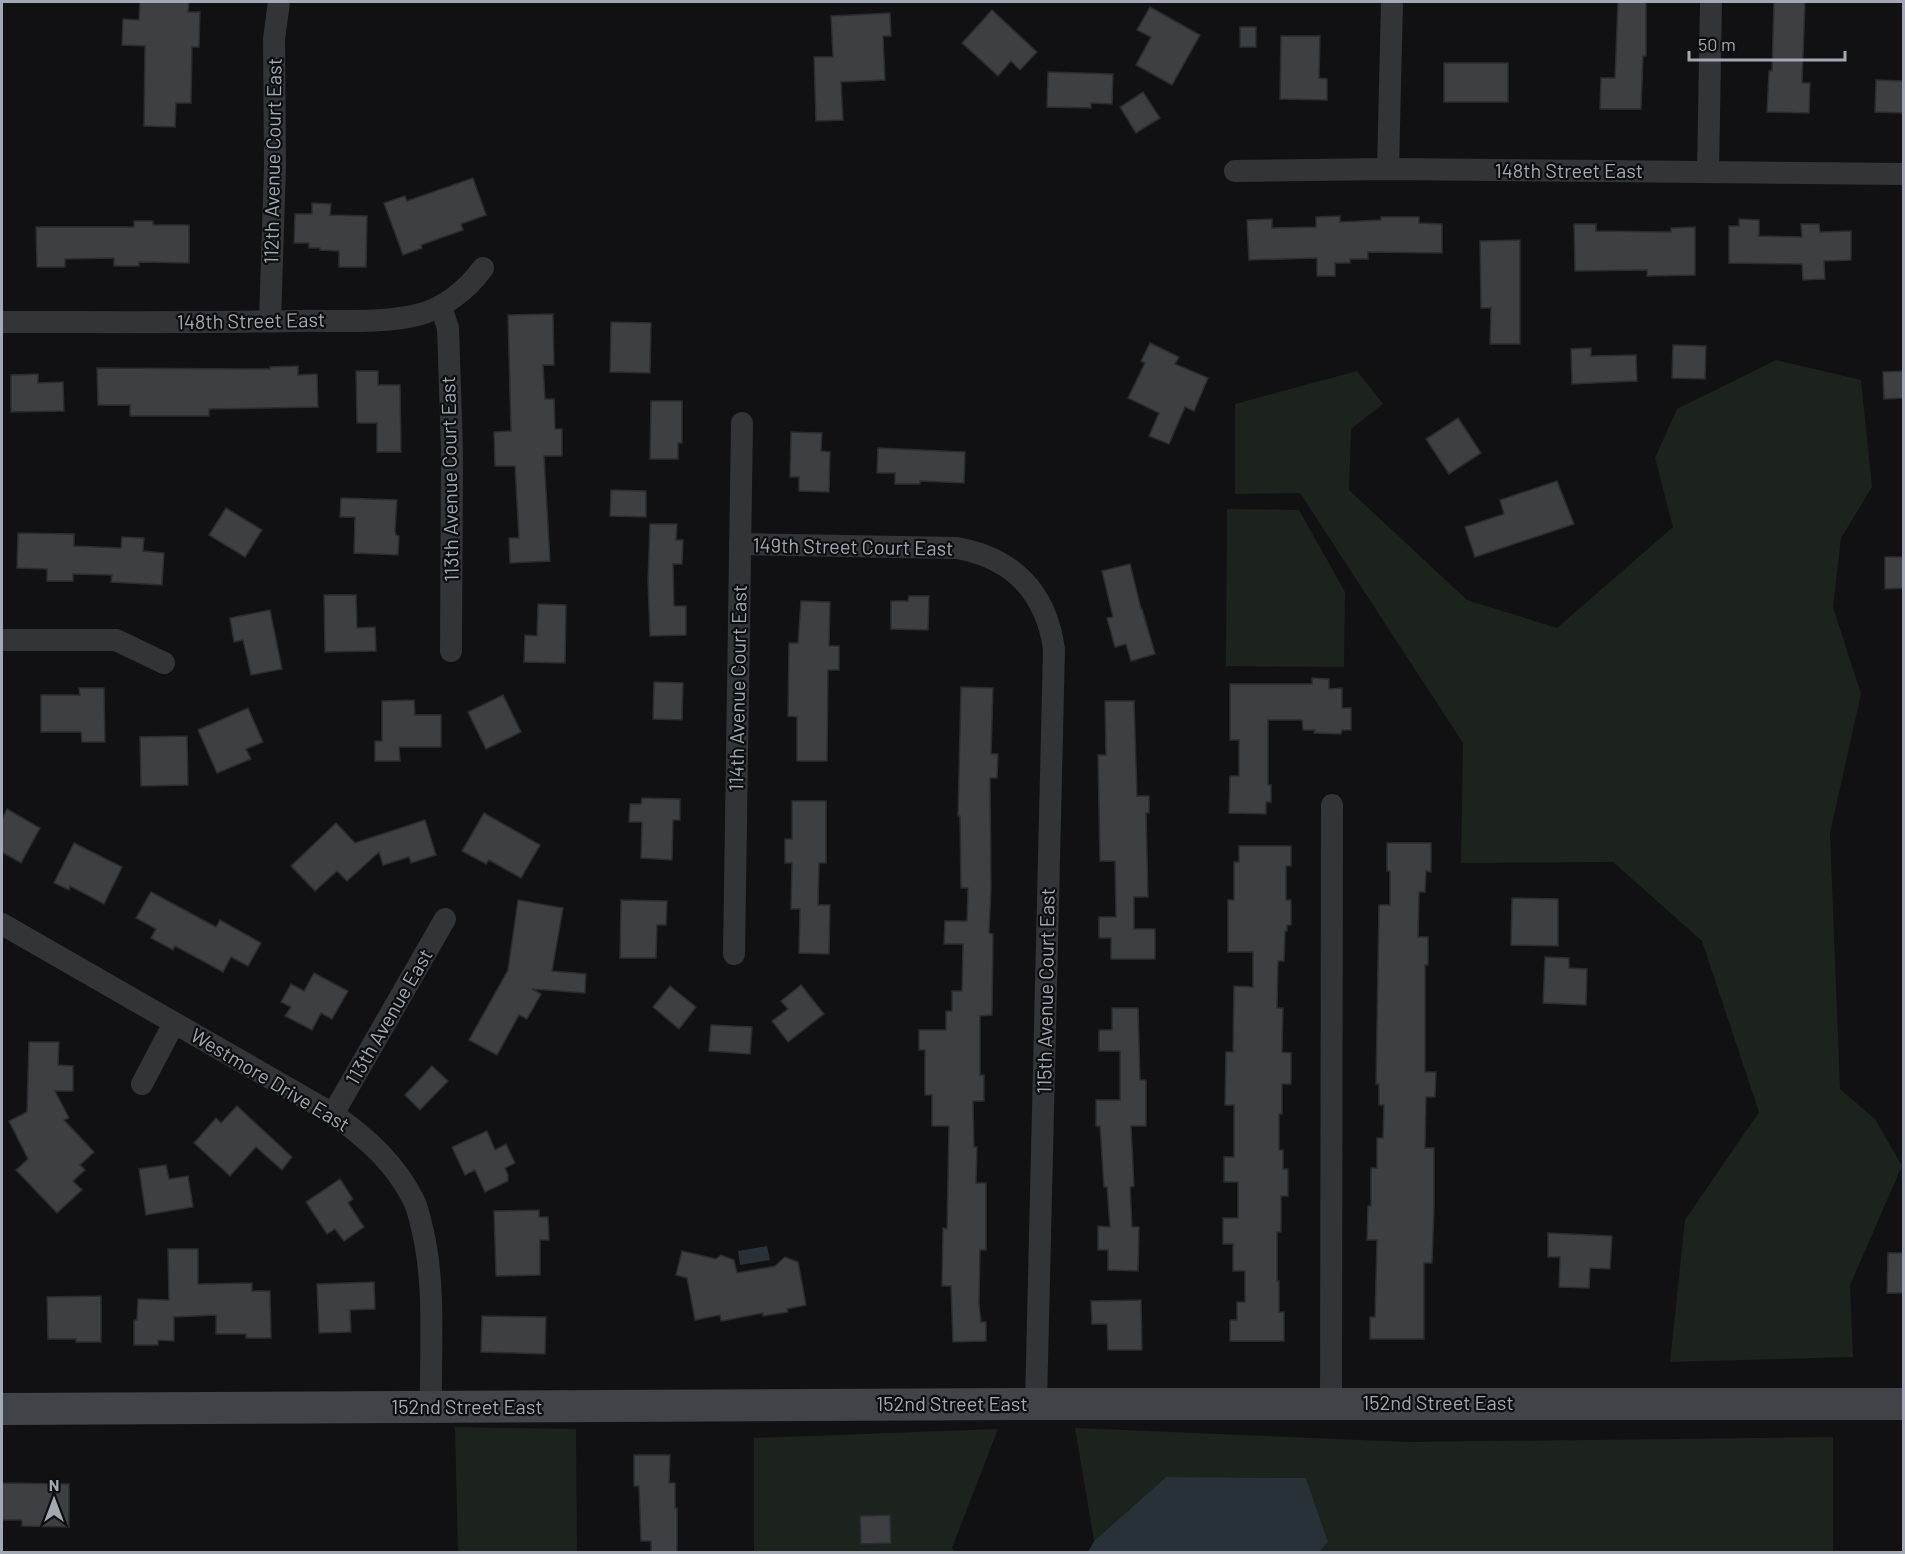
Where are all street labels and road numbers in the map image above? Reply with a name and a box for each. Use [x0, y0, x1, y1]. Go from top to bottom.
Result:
street label: 112th Avenue Court East [258, 58, 286, 264]
street label: 148th Street East [1495, 158, 1643, 182]
street label: 148th Street East [177, 307, 325, 333]
street label: 113th Avenue Court East [435, 376, 463, 582]
street label: 149th Street Court East [752, 532, 954, 560]
street label: 114th Avenue Court East [723, 585, 751, 791]
street label: 115th Avenue Court East [1031, 888, 1059, 1094]
street label: 113th Avenue East [339, 944, 437, 1089]
street label: Westmore Drive East [187, 1022, 354, 1136]
street label: 152nd Street East [1362, 1390, 1514, 1414]
street label: 152nd Street East [876, 1391, 1028, 1415]
street label: 152nd Street East [391, 1394, 543, 1418]

